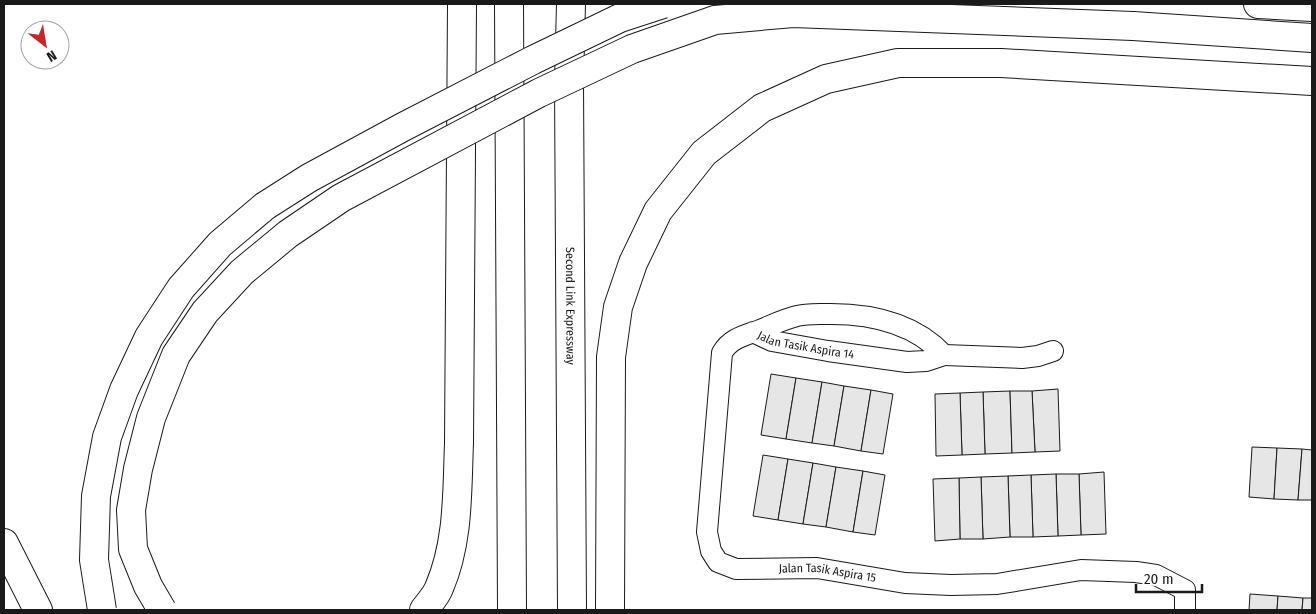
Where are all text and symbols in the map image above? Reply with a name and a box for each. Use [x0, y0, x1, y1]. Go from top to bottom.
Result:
north arrow [20, 20, 70, 70]
text: N [43, 46, 59, 65]
street label: Second Link Expressway [563, 247, 578, 366]
street label: Jalan Tasik Aspira 14 [755, 328, 855, 362]
street label: Jalan Tasik Aspira 15 [779, 561, 878, 585]
scale bar [1136, 562, 1202, 594]
text: 20 m [1144, 570, 1174, 588]

